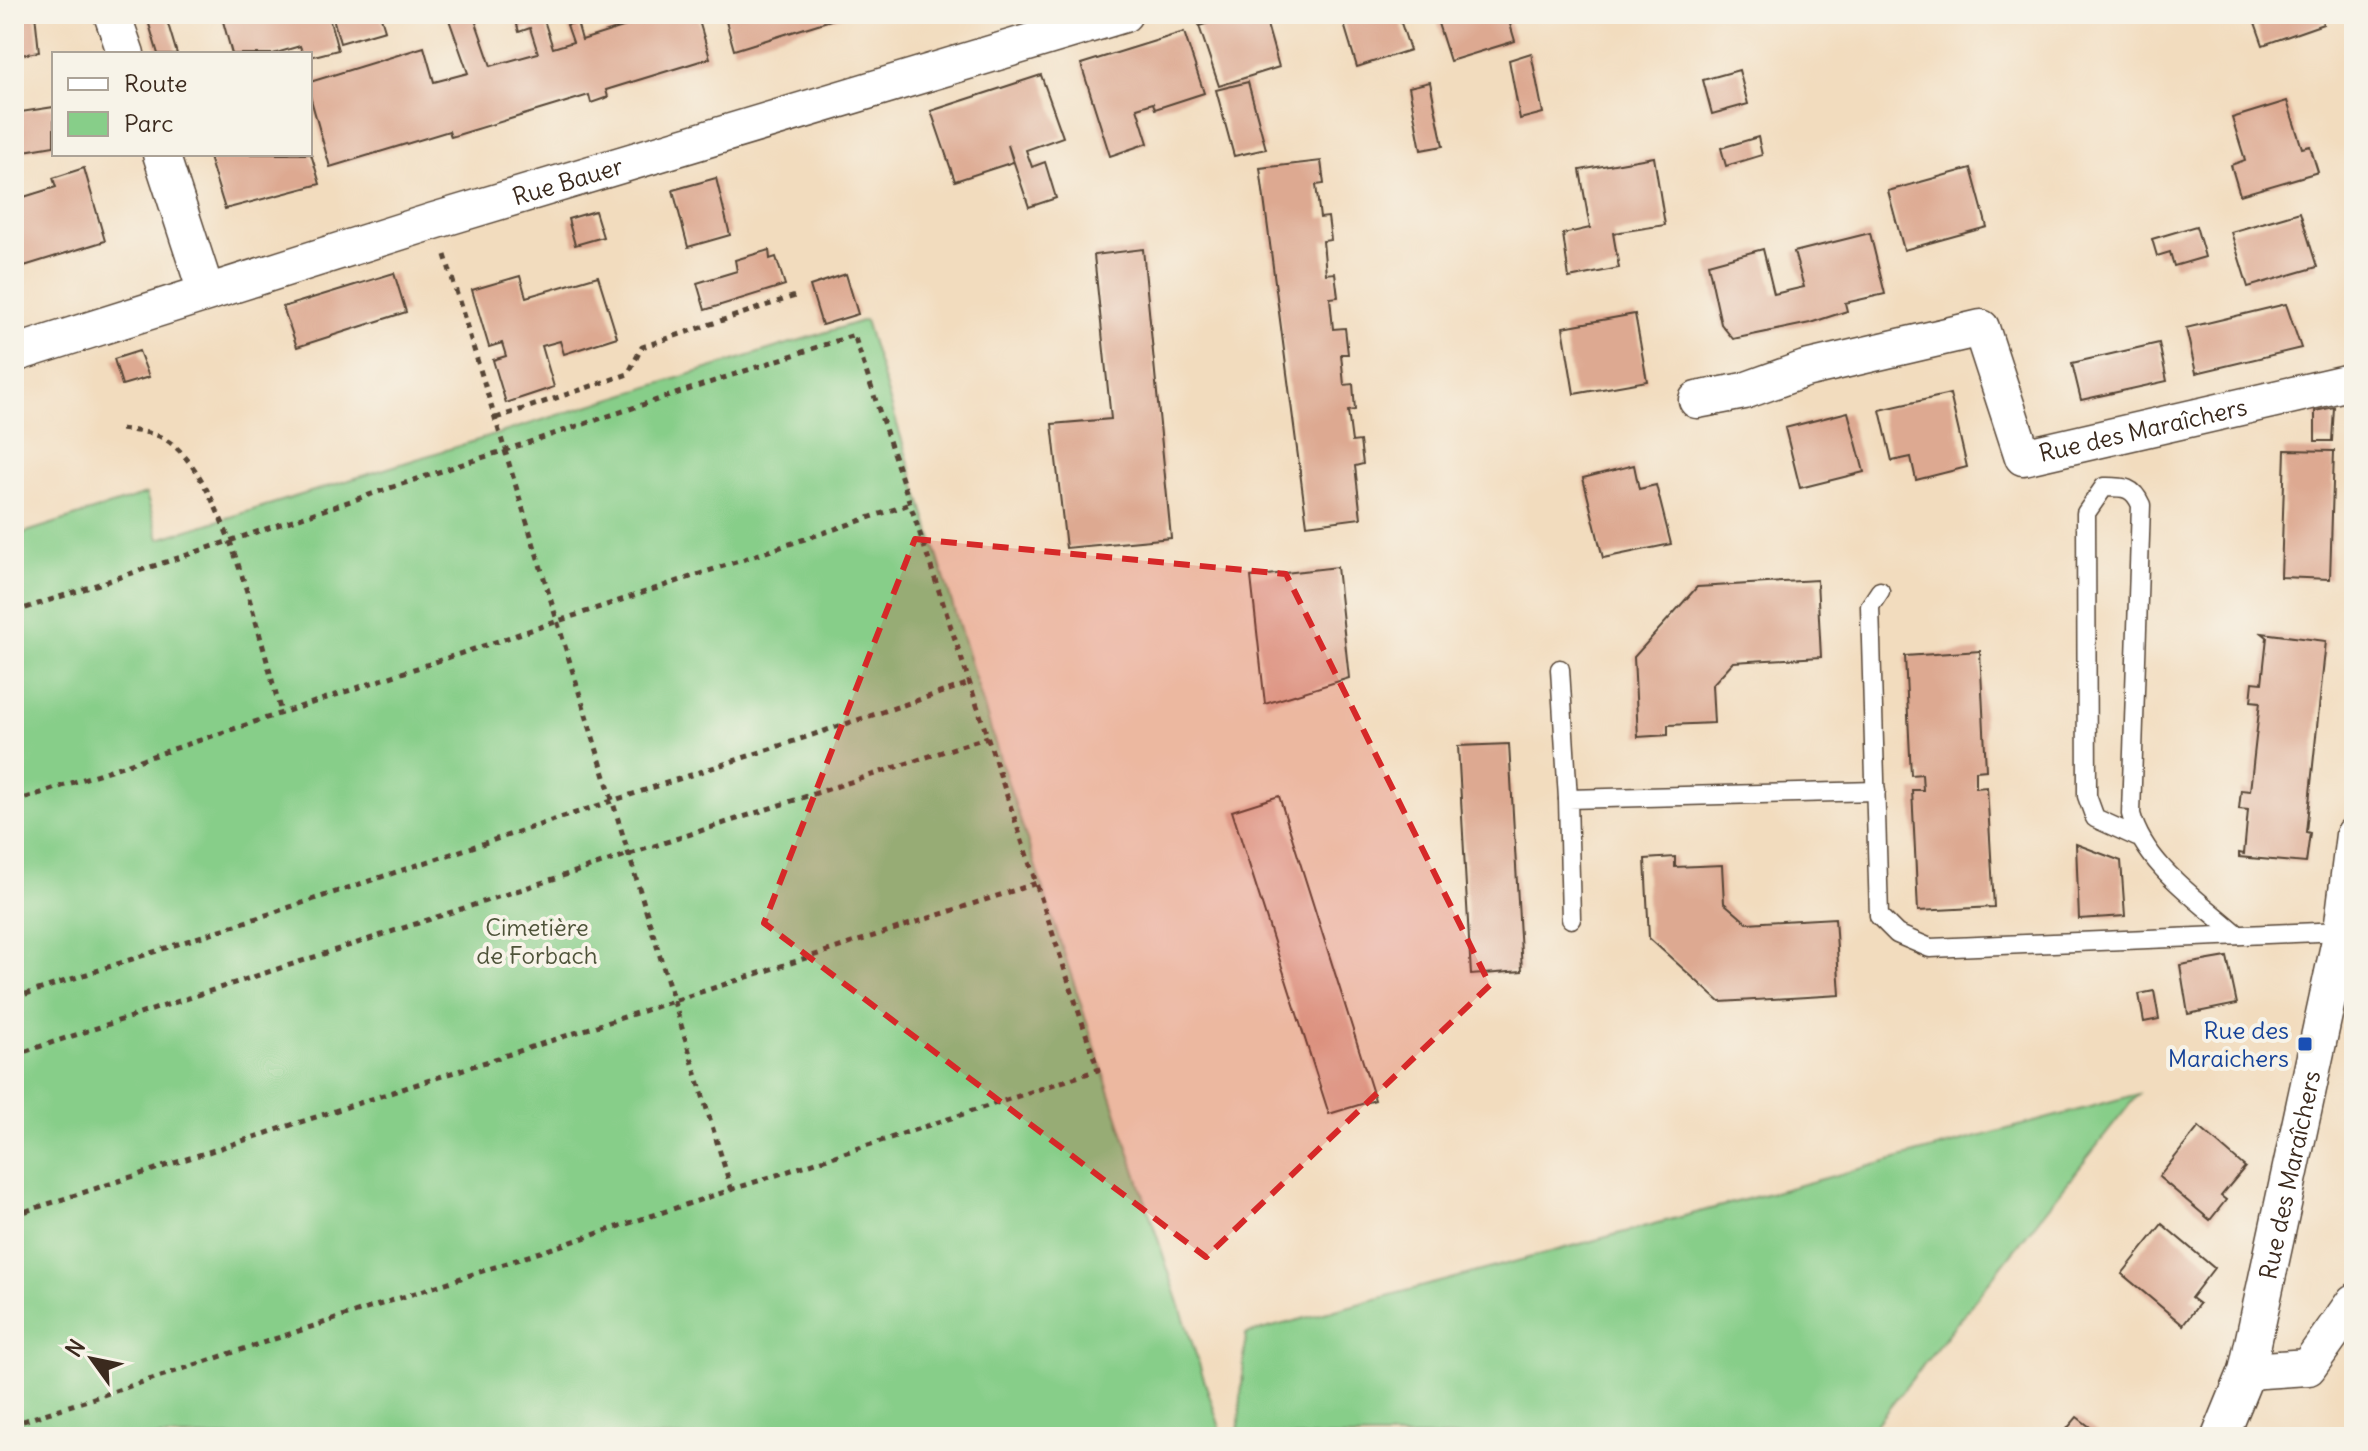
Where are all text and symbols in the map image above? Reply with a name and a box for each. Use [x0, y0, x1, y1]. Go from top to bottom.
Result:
legend [52, 52, 312, 156]
text: Route [124, 68, 187, 98]
text: Parc [124, 108, 173, 138]
street label: Rue Bauer [509, 150, 627, 212]
street label: Rue des Maraîchers [2036, 391, 2250, 468]
park label: Cimetière de Forbach [476, 912, 598, 970]
place label: Rue des Maraichers [2168, 1015, 2289, 1073]
marker: Rue des Maraichers [2296, 1035, 2314, 1053]
street label: Rue des Maraîchers [2252, 1068, 2326, 1282]
north arrow [52, 1319, 132, 1399]
text: N [59, 1334, 91, 1362]

